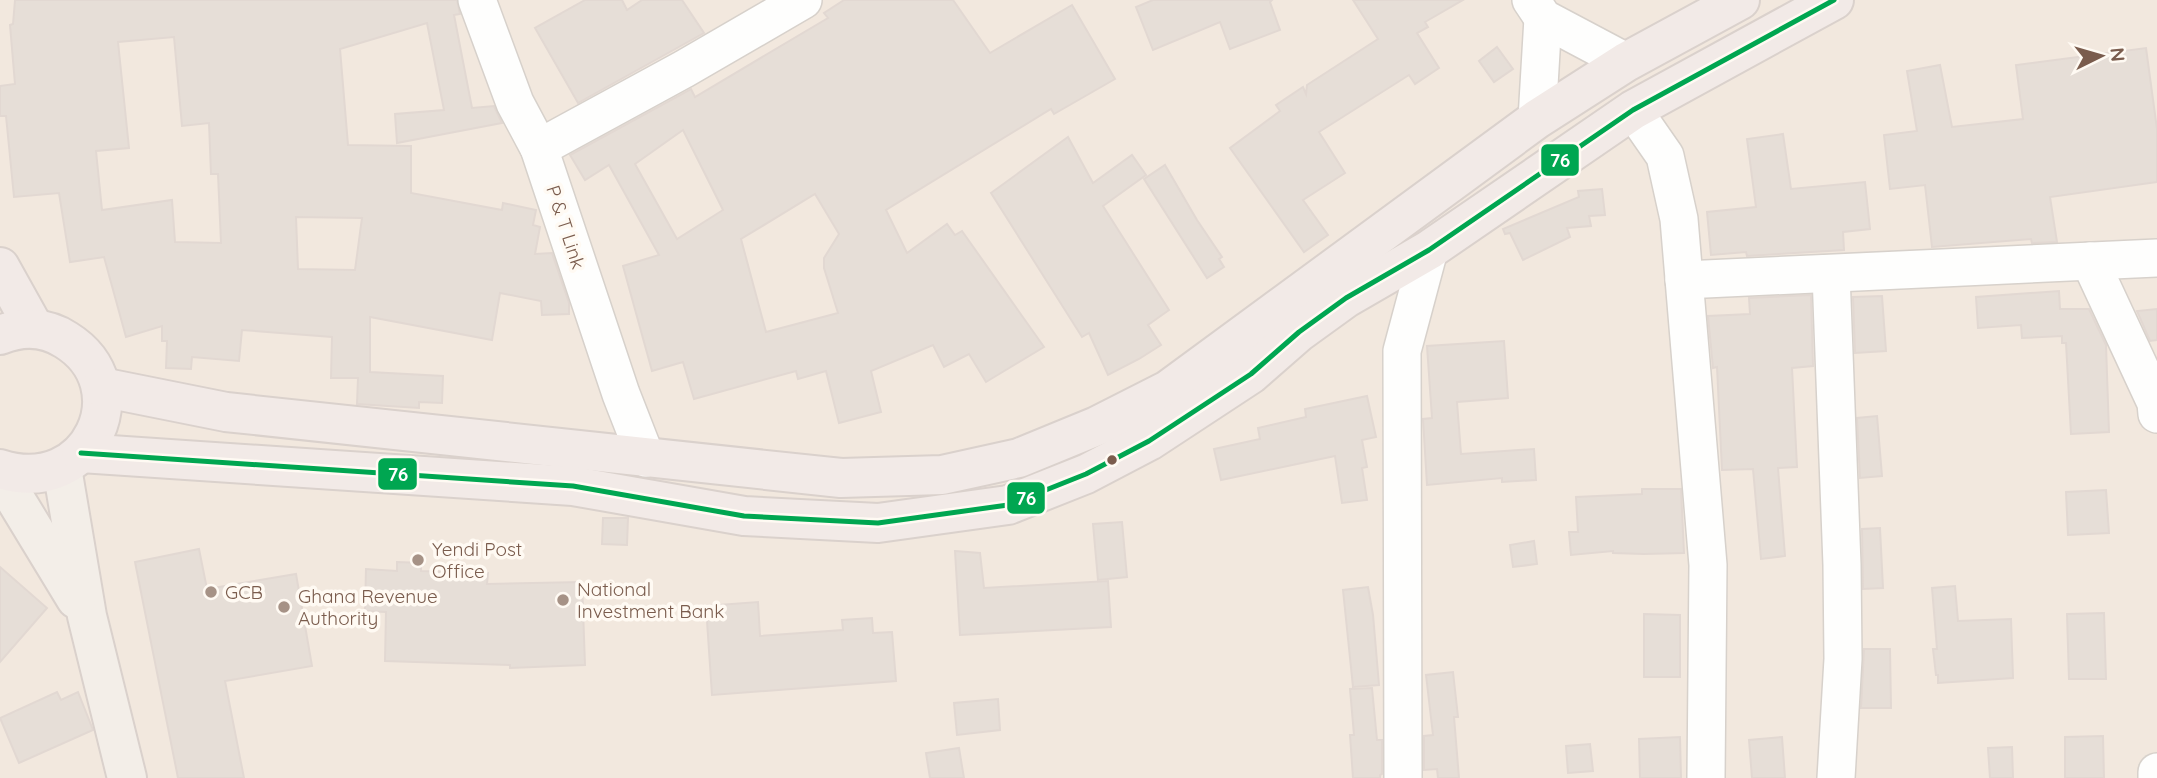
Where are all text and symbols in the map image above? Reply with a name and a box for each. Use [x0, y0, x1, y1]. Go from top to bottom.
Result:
north arrow [2066, 21, 2136, 91]
text: N [2105, 47, 2130, 63]
line badge: 76 [1540, 143, 1580, 177]
text: 76 [1550, 148, 1570, 172]
street label: P & T Link [541, 182, 591, 272]
unlabelled marker [1105, 453, 1119, 467]
line badge: 76 [377, 457, 418, 491]
text: 76 [388, 462, 408, 486]
line badge: 76 [1006, 481, 1046, 515]
text: 76 [1016, 486, 1036, 510]
place label: Yendi Post Office [432, 537, 522, 583]
marker: Yendi Post Office [410, 552, 426, 568]
place label: National Investment Bank [577, 577, 724, 623]
place label: GCB [225, 580, 263, 604]
marker: GCB [203, 584, 219, 600]
place label: Ghana Revenue Authority [298, 584, 438, 630]
marker: National Investment Bank [555, 592, 571, 608]
marker: Ghana Revenue Authority [276, 599, 292, 615]

